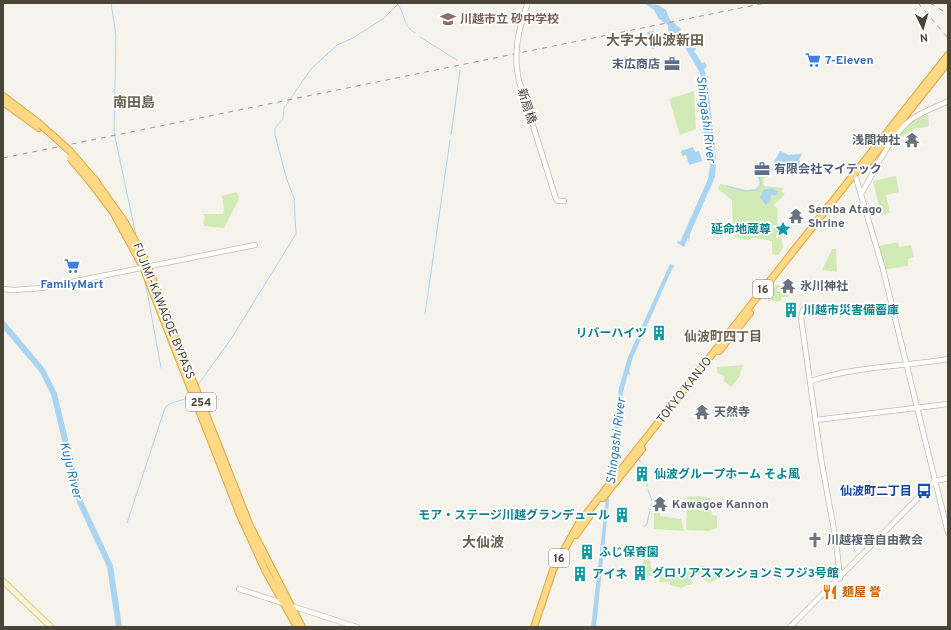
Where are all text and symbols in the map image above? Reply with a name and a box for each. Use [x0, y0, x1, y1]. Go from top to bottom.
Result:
north arrow [903, 8, 943, 48]
school or university icon: 川越市立 砂中学校 [439, 10, 457, 28]
place label: 川越市立 砂中学校 [460, 12, 559, 28]
text: N [919, 30, 928, 44]
district label: 大字大仙波新田 [606, 33, 704, 50]
supermarket icon: 7-Eleven [804, 51, 822, 69]
place label: 7-Eleven [825, 53, 874, 69]
office icon: 末広商店 [663, 55, 681, 73]
place label: 末広商店 [612, 57, 660, 73]
water label: Shingashi River [692, 75, 718, 165]
street label: 新扇橋 [513, 87, 539, 126]
district label: 南田島 [113, 95, 155, 112]
temple icon: 浅間神社 [903, 131, 921, 149]
place label: 浅間神社 [852, 133, 900, 149]
office icon: 有限会社マイテック [753, 160, 771, 178]
place label: 有限会社マイテック [774, 162, 882, 178]
place label: Semba Atago Shrine [808, 202, 882, 232]
temple icon: Semba Atago Shrine [787, 207, 805, 225]
place icon: 延命地蔵尊 [774, 220, 792, 238]
place label: 延命地蔵尊 [711, 222, 771, 238]
street label: FUJIMI-KAWAGOE BYPASS [128, 241, 198, 382]
supermarket icon: FamilyMart [63, 257, 81, 275]
place label: FamilyMart [40, 277, 104, 293]
temple icon: 氷川神社 [779, 277, 797, 295]
place label: 氷川神社 [800, 279, 848, 295]
road number: 16 [753, 280, 773, 298]
building icon: 川越市災害備蓄庫 [782, 301, 800, 319]
place label: 川越市災害備蓄庫 [803, 303, 899, 319]
building icon: リバーハイツ [650, 324, 668, 342]
place label: リバーハイツ [575, 326, 647, 342]
district label: 仙波町四丁目 [684, 329, 762, 346]
street label: TOKYO KANJO [654, 354, 716, 427]
road number: 254 [186, 393, 216, 411]
water label: Shingashi River [604, 396, 630, 486]
temple icon: 天然寺 [693, 403, 711, 421]
place label: 天然寺 [714, 405, 750, 421]
water label: Kuju River [55, 440, 85, 502]
building icon: 仙波グループホーム そよ風 [633, 465, 651, 483]
place label: 仙波グループホーム そよ風 [654, 467, 800, 483]
bus stop icon: 仙波町二丁目 [915, 482, 933, 500]
place label: 仙波町二丁目 [840, 484, 912, 500]
temple icon: Kawagoe Kannon [651, 495, 669, 513]
place label: Kawagoe Kannon [672, 497, 769, 513]
building icon: モア・ステージ川越グランデュール [613, 506, 631, 524]
place label: モア・ステージ川越グランデュール [418, 508, 610, 524]
church icon: 川越複音自由教会 [806, 531, 824, 549]
place label: 川越複音自由教会 [827, 533, 923, 549]
district label: 大仙波 [462, 535, 504, 552]
building icon: ふじ保育園 [578, 543, 596, 561]
place label: ふじ保育園 [599, 545, 659, 561]
road number: 16 [549, 549, 569, 567]
building icon: グロリアスマンションミフジ3号館 [631, 564, 649, 582]
building icon: アイネ [571, 565, 589, 583]
place label: グロリアスマンションミフジ3号館 [652, 566, 839, 582]
place label: アイネ [592, 567, 627, 583]
restaurant icon: 麺屋 誉 [821, 583, 839, 601]
place label: 麺屋 誉 [842, 585, 881, 601]

